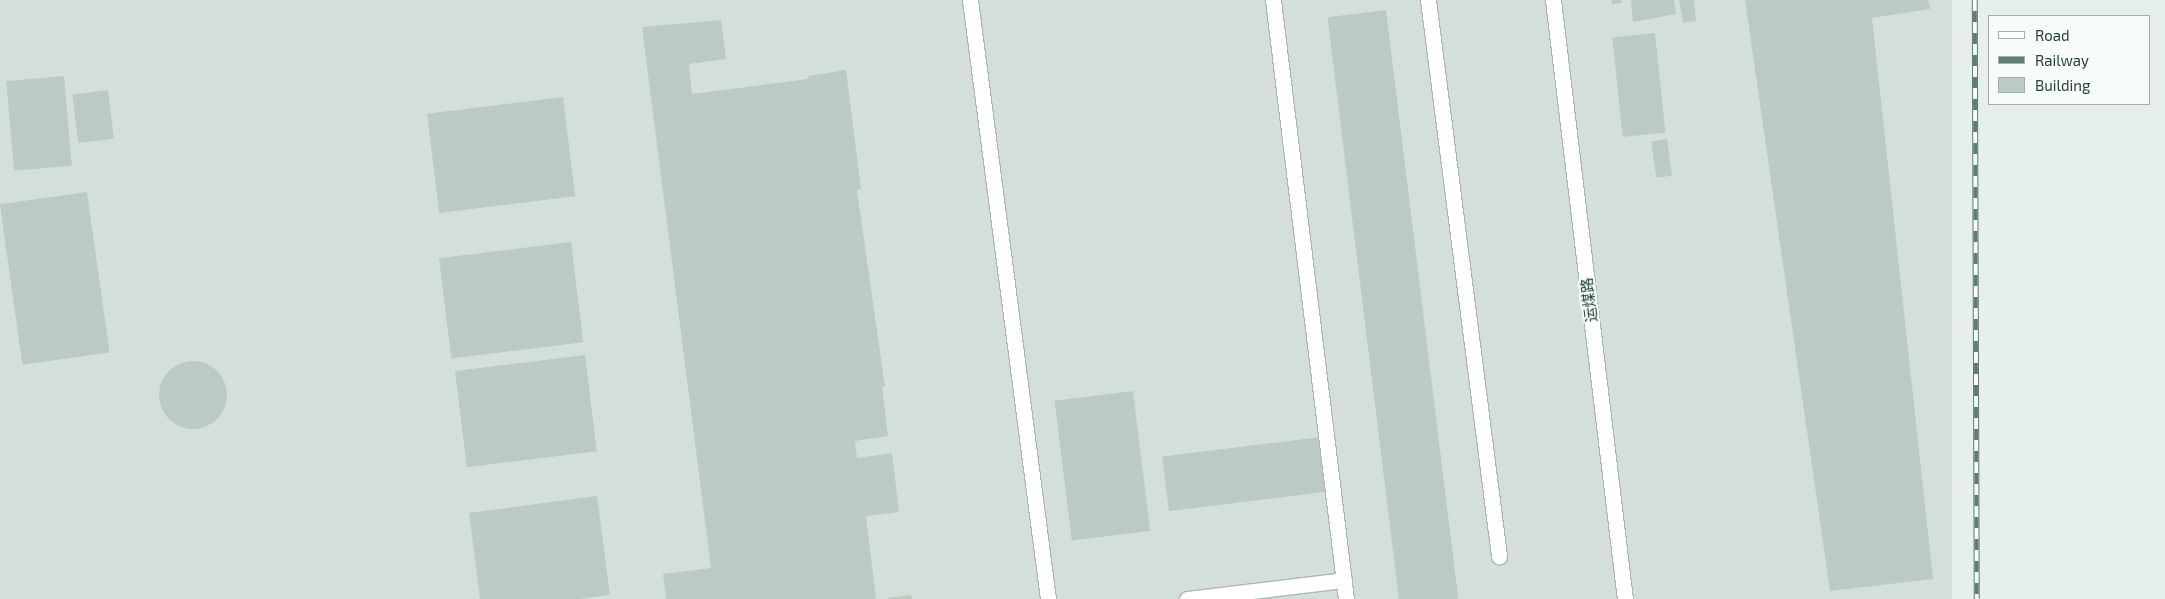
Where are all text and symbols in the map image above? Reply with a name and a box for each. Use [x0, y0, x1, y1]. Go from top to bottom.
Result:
legend [1988, 15, 2150, 105]
text: Road [2035, 26, 2070, 44]
text: Railway [2035, 51, 2089, 69]
text: Building [2035, 76, 2090, 94]
street label: 运煤路 [1577, 277, 1601, 323]

